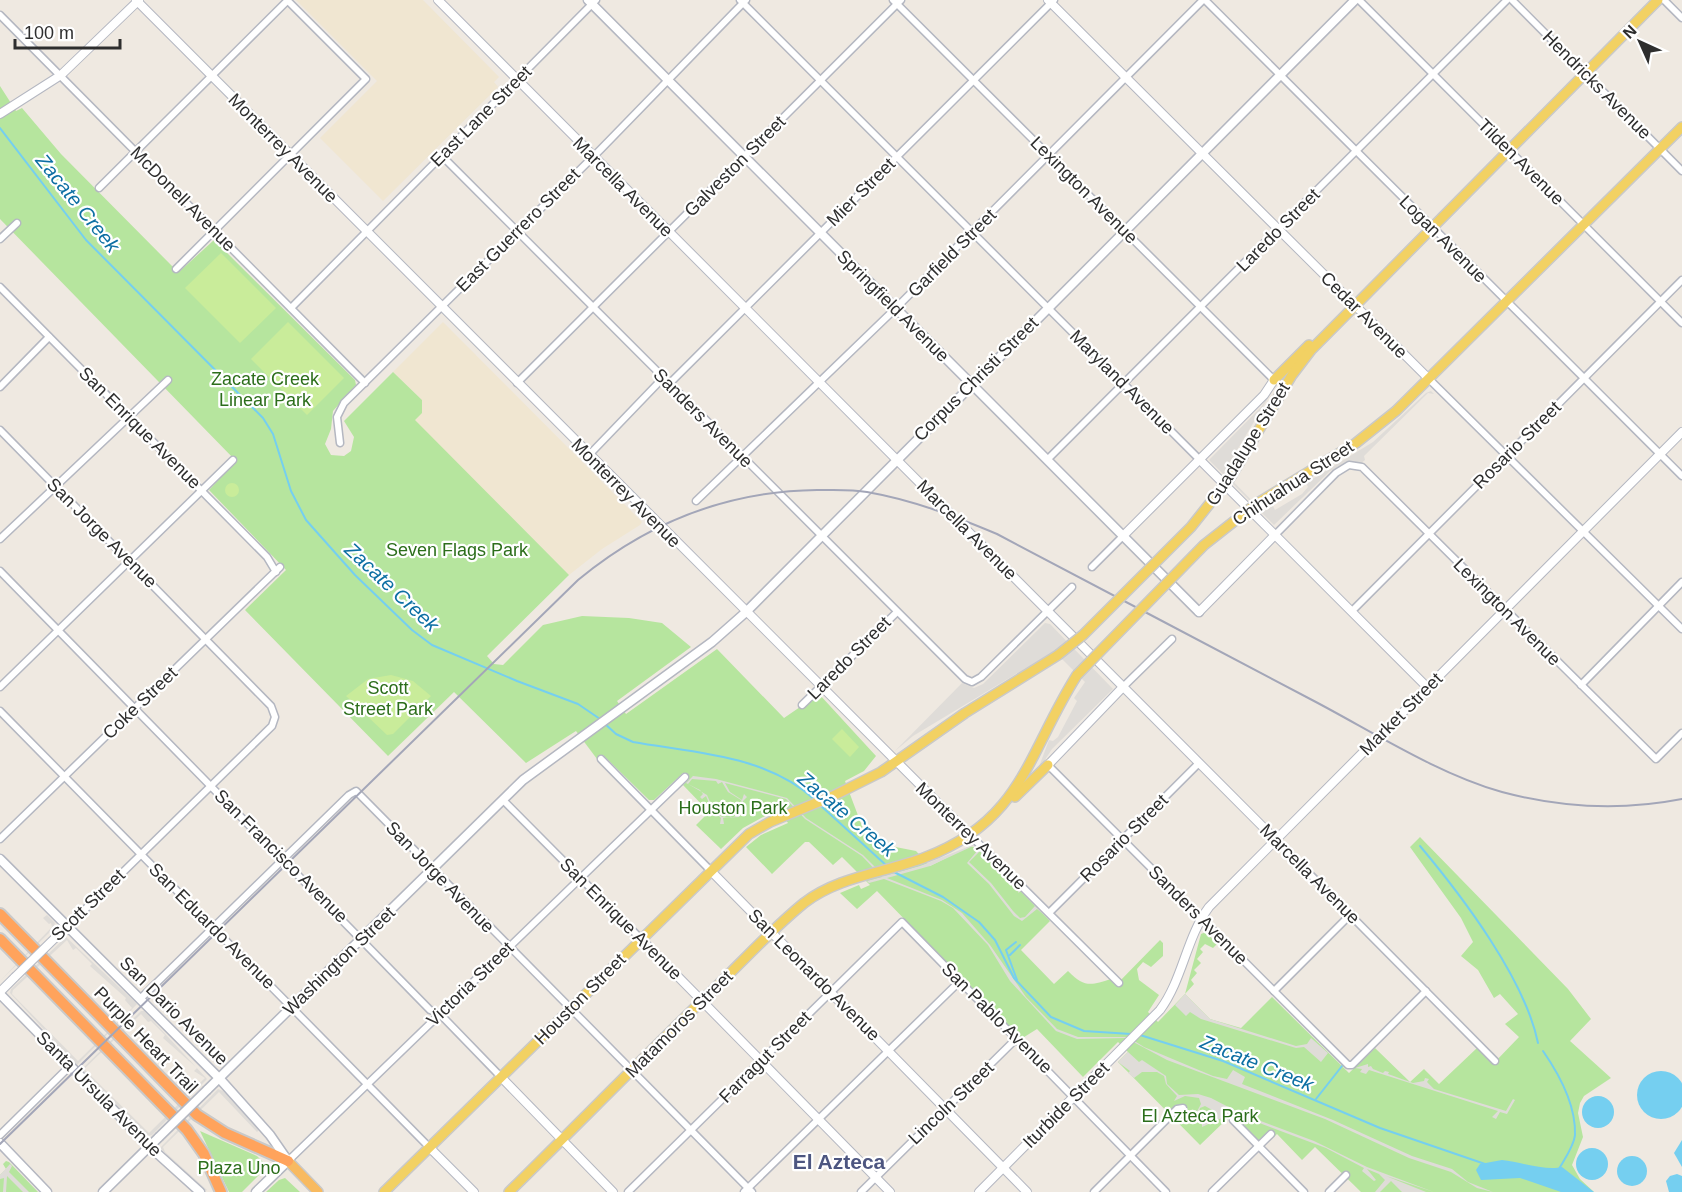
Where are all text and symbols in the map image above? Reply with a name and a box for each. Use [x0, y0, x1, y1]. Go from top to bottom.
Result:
scale bar [15, 12, 120, 50]
north arrow [1610, 12, 1670, 72]
text: N [1620, 22, 1640, 42]
text: 100 m [24, 23, 74, 43]
street label: Hendricks Avenue [1539, 27, 1655, 143]
street label: East Lane Street [427, 62, 535, 170]
street label: Monterrey Avenue [224, 89, 342, 207]
street label: Galveston Street [681, 112, 789, 220]
street label: Tilden Avenue [1474, 115, 1568, 209]
street label: Lexington Avenue [1026, 132, 1142, 248]
street label: Marcella Avenue [569, 133, 677, 241]
street label: McDonell Avenue [127, 143, 239, 255]
water label: Zacate Creek [31, 149, 125, 257]
street label: Mier Street [823, 154, 899, 230]
street label: East Guerrero Street [452, 164, 584, 296]
street label: Laredo Street [1232, 184, 1324, 276]
street label: Logan Avenue [1395, 191, 1491, 287]
street label: Garfield Street [904, 205, 1000, 301]
street label: Springfield Avenue [833, 246, 953, 366]
street label: Cedar Avenue [1317, 268, 1411, 362]
street label: Corpus Christi Street [910, 313, 1042, 445]
street label: Maryland Avenue [1066, 326, 1178, 438]
street label: San Enrique Avenue [75, 363, 205, 493]
street label: Sanders Avenue [649, 364, 757, 472]
park label: Zacate Creek Linear Park [211, 369, 320, 410]
street label: Guadalupe Street [1202, 379, 1294, 509]
street label: Rosario Street [1469, 397, 1565, 493]
street label: Monterrey Avenue [567, 434, 685, 552]
street label: Chihuahua Street [1229, 436, 1357, 530]
street label: San Jorge Avenue [43, 474, 161, 592]
street label: Marcella Avenue [913, 476, 1021, 584]
water label: Zacate Creek [340, 537, 444, 637]
park label: Seven Flags Park [386, 540, 529, 560]
street label: Lexington Avenue [1449, 554, 1565, 670]
street label: Laredo Street [803, 612, 895, 704]
street label: Coke Street [99, 663, 181, 743]
street label: Market Street [1356, 669, 1446, 759]
park label: Scott Street Park [343, 678, 434, 719]
water label: Zacate Creek [793, 766, 901, 862]
street label: Monterrey Avenue [912, 778, 1030, 894]
street label: San Francisco Avenue [210, 785, 352, 927]
street label: Rosario Street [1076, 790, 1172, 886]
park label: Houston Park [678, 798, 789, 818]
street label: San Jorge Avenue [382, 817, 498, 937]
street label: Marcella Avenue [1256, 820, 1364, 928]
street label: San Enrique Avenue [556, 854, 686, 984]
street label: San Eduardo Avenue [145, 859, 279, 993]
street label: Sanders Avenue [1144, 861, 1252, 969]
street label: Scott Street [47, 865, 129, 945]
street label: Washington Street [279, 903, 399, 1019]
street label: San Leonardo Avenue [744, 905, 884, 1045]
street label: Victoria Street [423, 938, 517, 1030]
street label: Houston Street [530, 949, 630, 1049]
street label: San Dario Avenue [116, 953, 232, 1069]
street label: San Pablo Avenue [938, 959, 1056, 1077]
street label: Matamoros Street [621, 966, 737, 1082]
street label: Purple Heart Trail [90, 983, 202, 1097]
street label: Farragut Street [715, 1007, 815, 1107]
street label: Santa Ursula Avenue [32, 1027, 166, 1161]
water label: Zacate Creek [1196, 1030, 1318, 1096]
street label: Lincoln Street [904, 1058, 998, 1148]
street label: Iturbide Street [1019, 1058, 1113, 1152]
park label: El Azteca Park [1141, 1106, 1260, 1126]
district label: El Azteca [793, 1150, 886, 1173]
park label: Plaza Uno [197, 1158, 281, 1178]

